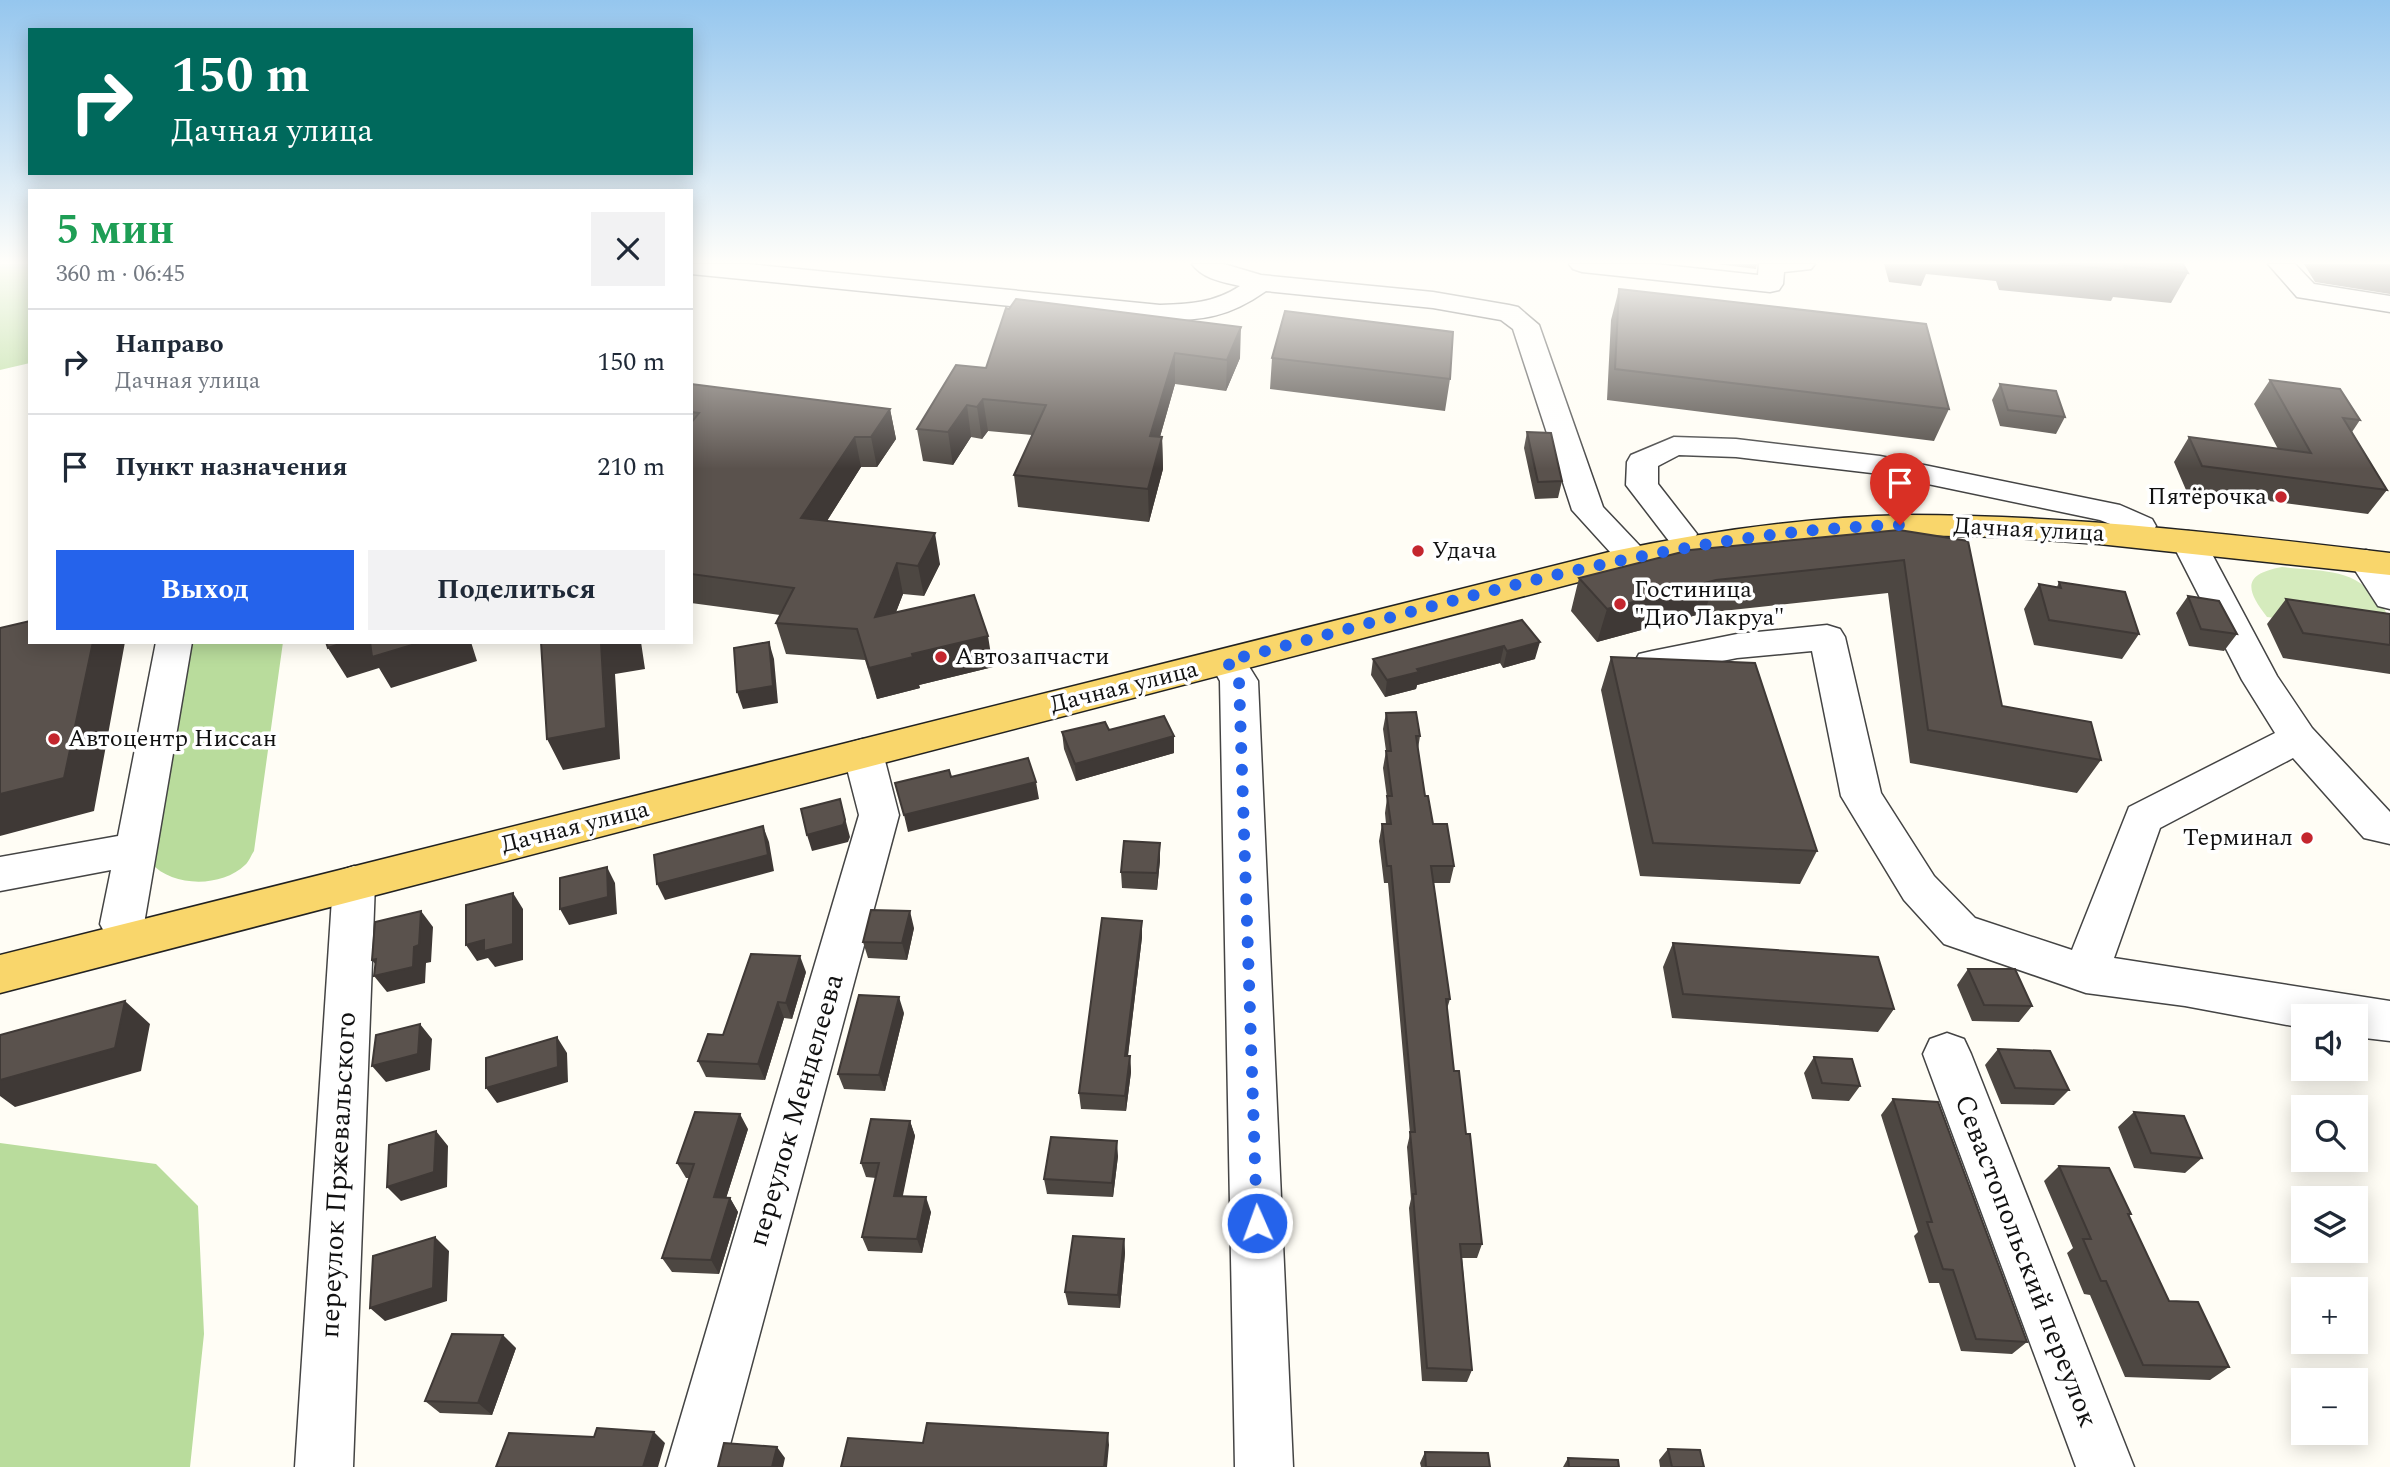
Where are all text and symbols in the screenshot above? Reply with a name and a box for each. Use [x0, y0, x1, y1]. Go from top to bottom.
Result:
text: 150 m [171, 39, 310, 114]
icon: right [56, 56, 147, 147]
text: Дачная улица [171, 107, 373, 156]
text: 5 мин [56, 199, 174, 262]
button: close [591, 212, 665, 286]
text: 360 m · 06:45 [56, 257, 185, 292]
text: Направо [115, 324, 224, 364]
text: 150 m [597, 342, 665, 382]
icon: right [56, 343, 94, 381]
text: Дачная улица [115, 364, 260, 399]
text: Пункт назначения [115, 447, 348, 487]
text: 210 m [597, 447, 665, 487]
icon: arrive [56, 448, 94, 486]
pin [1870, 453, 1930, 525]
icon: arrive [1881, 464, 1919, 502]
place label: Пятёрочка [2148, 479, 2267, 515]
marker: Пятёрочка [2273, 489, 2289, 505]
street label: Дачная улица [1952, 508, 2106, 552]
place label: Удача [1432, 533, 1497, 569]
marker: Удача [1410, 543, 1426, 559]
button: Выход [56, 550, 354, 630]
button: Поделиться [368, 550, 665, 630]
place label: Гостиница "Дио Лакруа" [1634, 572, 1784, 636]
marker: Гостиница "Дио Лакруа" [1612, 596, 1628, 612]
place label: Автозапчасти [955, 639, 1109, 675]
marker: Автозапчасти [933, 649, 949, 665]
street label: Дачная улица [1046, 651, 1202, 723]
place label: Автоцентр Ниссан [68, 721, 277, 757]
marker: Автоцентр Ниссан [46, 731, 62, 747]
street label: Дачная улица [497, 791, 653, 863]
place label: Терминал [2183, 820, 2293, 856]
marker: Терминал [2299, 830, 2315, 846]
street label: переулок Менделеева [736, 968, 856, 1251]
map controls [2291, 1004, 2368, 1445]
button: sound [2291, 1004, 2368, 1081]
street label: переулок Пржевальского [308, 1011, 368, 1339]
street label: Севастопольский переулок [1943, 1088, 2109, 1434]
button: search [2291, 1095, 2368, 1172]
position arrow [1220, 1186, 1294, 1260]
button: layers [2291, 1186, 2368, 1263]
button: + [2291, 1277, 2368, 1354]
button: − [2291, 1368, 2368, 1445]

